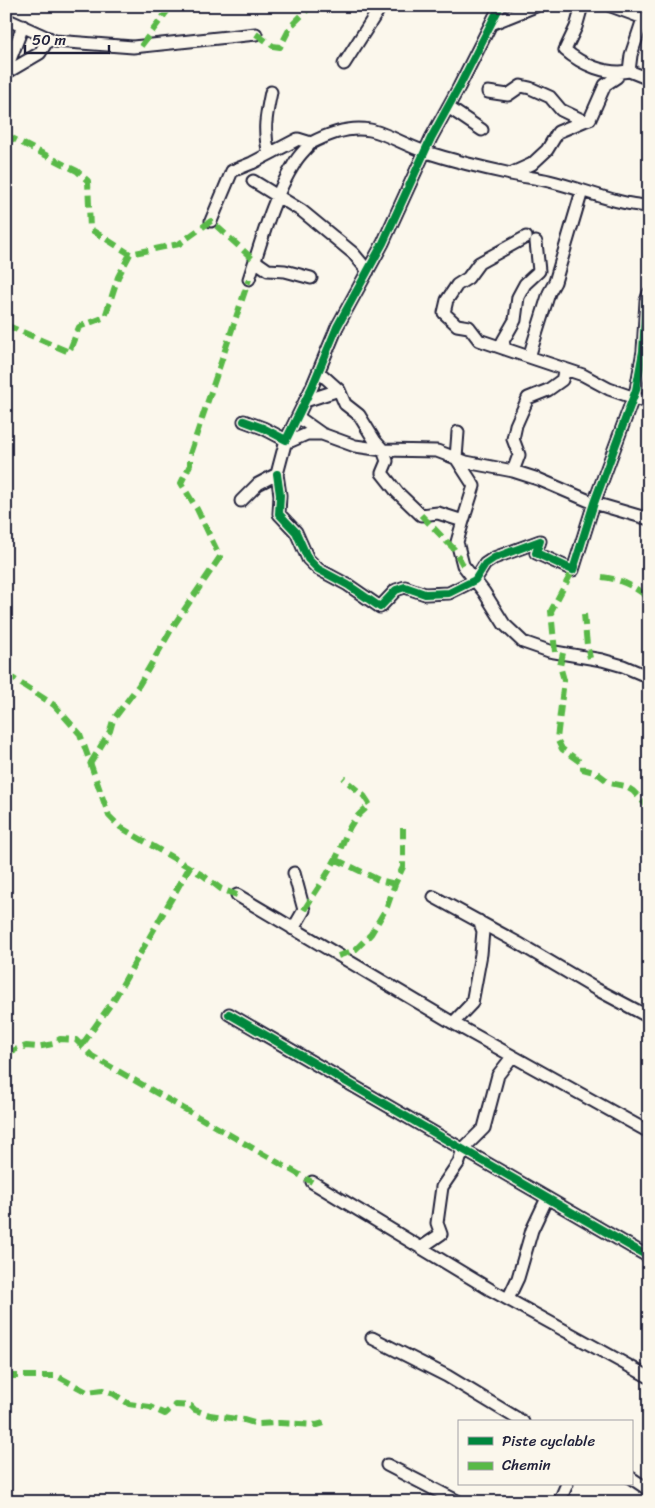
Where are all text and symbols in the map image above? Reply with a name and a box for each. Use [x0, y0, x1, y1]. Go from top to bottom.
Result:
scale bar [25, 22, 109, 54]
text: 50 m [32, 27, 67, 53]
legend [458, 1420, 632, 1486]
text: Piste cyclable [502, 1428, 595, 1454]
text: Chemin [502, 1452, 551, 1478]

